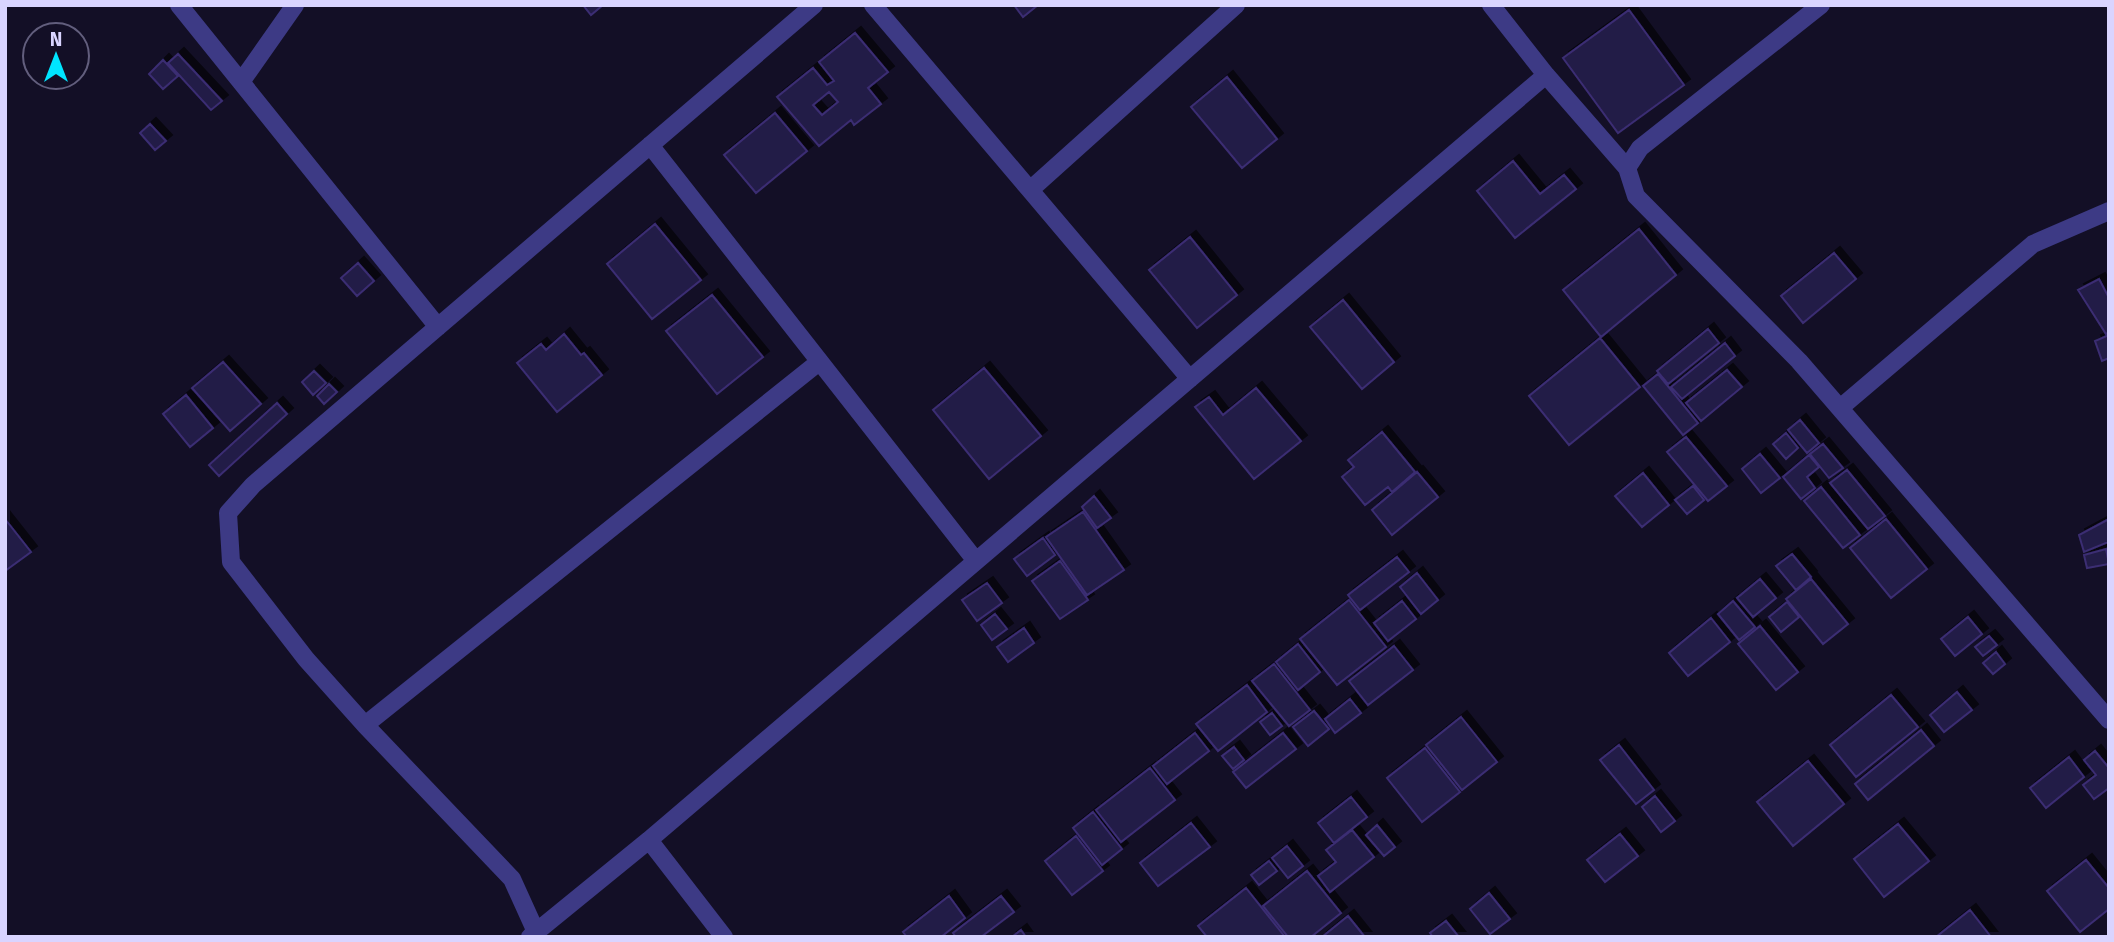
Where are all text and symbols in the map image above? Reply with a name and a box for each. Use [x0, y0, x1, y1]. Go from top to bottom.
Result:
north arrow [21, 21, 91, 91]
text: N [50, 28, 62, 51]

